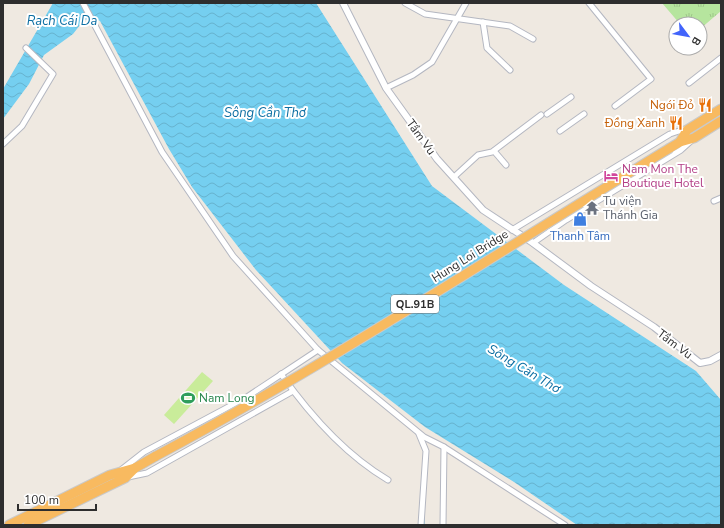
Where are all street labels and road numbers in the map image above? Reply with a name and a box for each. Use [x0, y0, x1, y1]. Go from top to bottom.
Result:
street label: Tầm Vu [403, 116, 439, 158]
street label: Hung Loi Bridge [429, 226, 511, 286]
road number: QL.91B [391, 295, 439, 313]
street label: Tầm Vu [654, 325, 696, 363]

